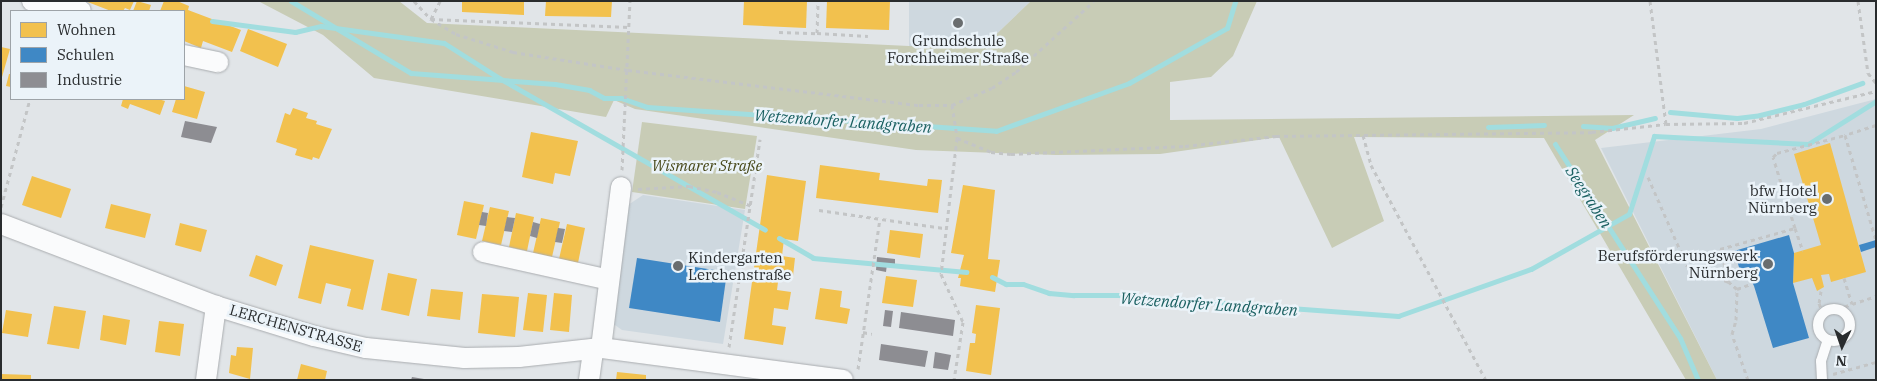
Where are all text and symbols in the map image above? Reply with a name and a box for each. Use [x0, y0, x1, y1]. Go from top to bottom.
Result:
legend [10, 10, 185, 100]
marker: Grundschule Forchheimer Straße [952, 17, 964, 29]
text: Wohnen [57, 20, 116, 39]
place label: Grundschule Forchheimer Straße [887, 31, 1029, 66]
text: Schulen [57, 45, 114, 64]
text: Industrie [57, 70, 122, 89]
water label: Wetzendorfer Landgraben [754, 105, 932, 137]
park label: Wismarer Straße [652, 157, 762, 175]
water label: Seegraben [1562, 162, 1616, 232]
place label: bfw Hotel Nürnberg [1748, 181, 1817, 216]
marker: bfw Hotel Nürnberg [1821, 193, 1833, 205]
place label: Berufsförderungswerk Nürnberg [1598, 246, 1758, 281]
place label: Kindergarten Lerchenstraße [688, 248, 791, 283]
marker: Berufsförderungswerk Nürnberg [1762, 258, 1774, 270]
marker: Kindergarten Lerchenstraße [672, 260, 684, 272]
water label: Wetzendorfer Landgraben [1120, 288, 1298, 320]
street label: LERCHENSTRASSE [227, 300, 365, 356]
north arrow [1817, 321, 1867, 371]
text: N [1835, 352, 1847, 370]

